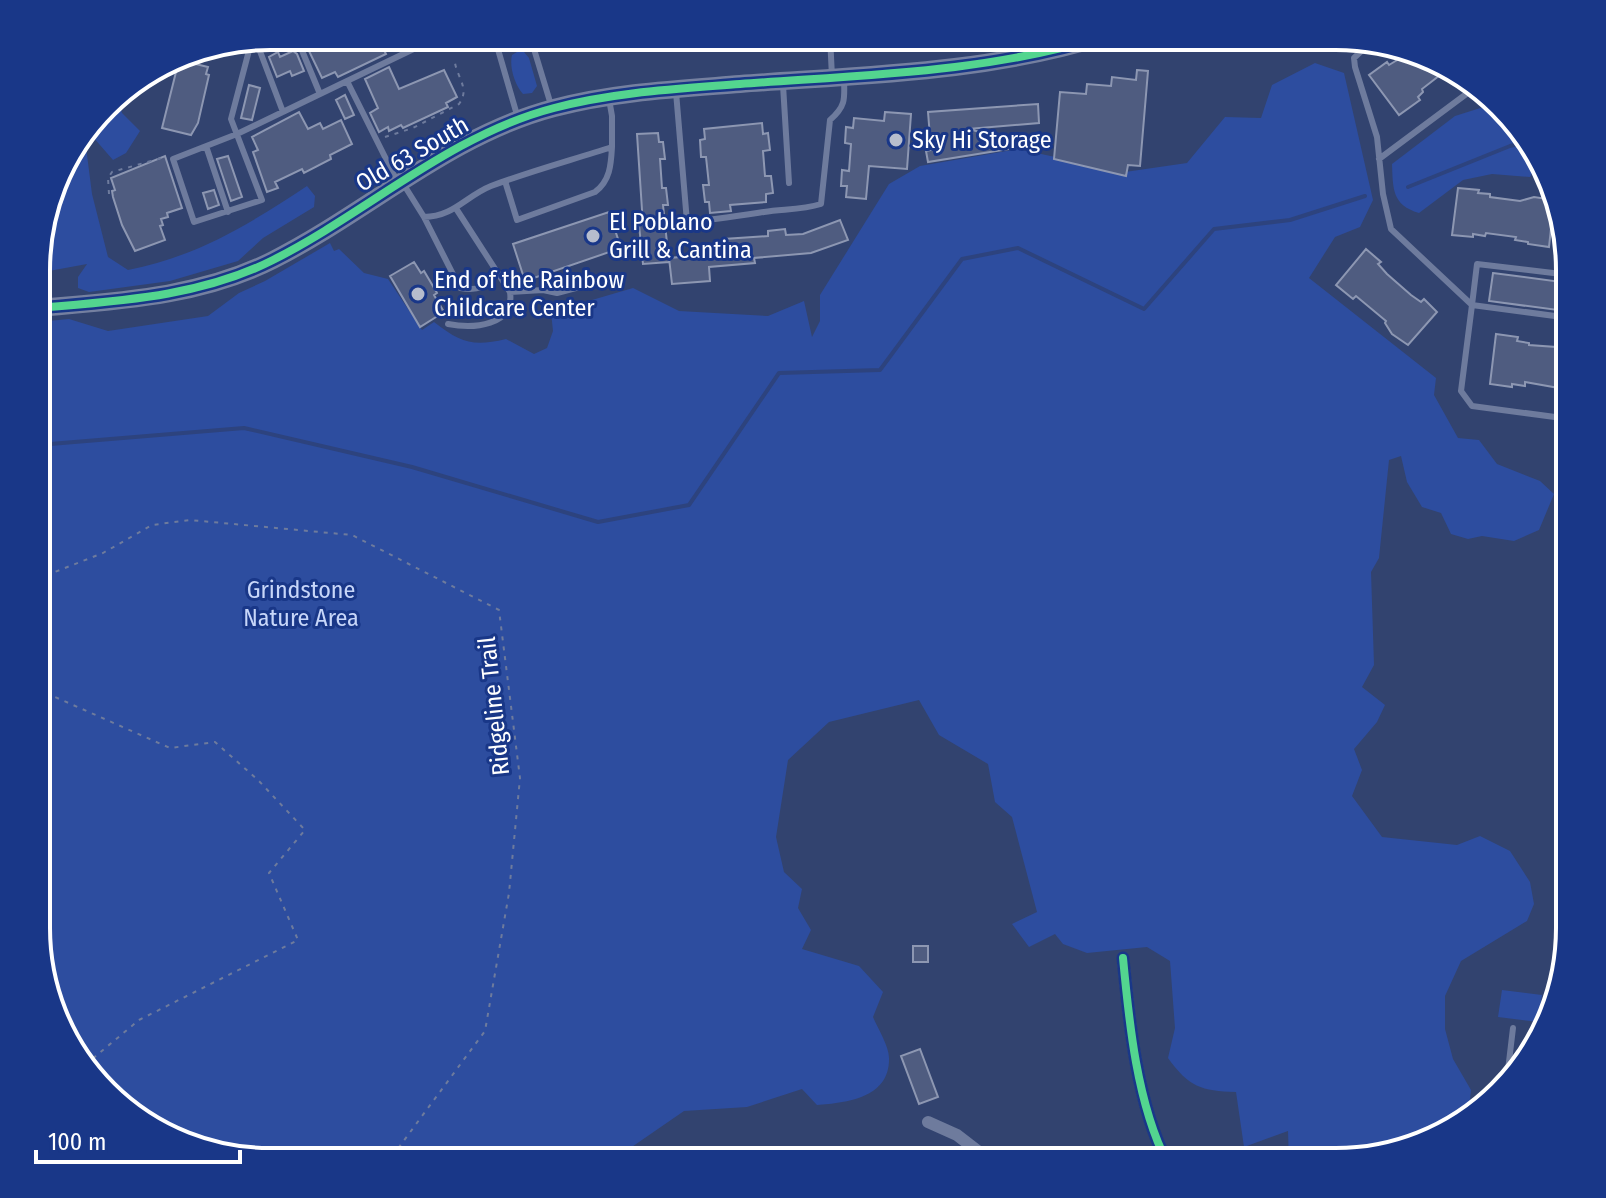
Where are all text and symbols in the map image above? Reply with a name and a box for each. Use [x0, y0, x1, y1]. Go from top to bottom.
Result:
street label: Old 63 South [351, 110, 473, 198]
place label: Sky Hi Storage [912, 126, 1052, 154]
marker: Sky Hi Storage [887, 131, 905, 149]
place label: El Poblano Grill & Cantina [609, 208, 752, 264]
marker: El Poblano Grill & Cantina [584, 227, 602, 245]
place label: End of the Rainbow Childcare Center [434, 266, 624, 322]
marker: End of the Rainbow Childcare Center [409, 285, 427, 303]
park label: Grindstone Nature Area [243, 576, 359, 632]
street label: Ridgeline Trail [473, 635, 515, 777]
scale bar [36, 1114, 240, 1164]
text: 100 m [48, 1128, 106, 1156]

